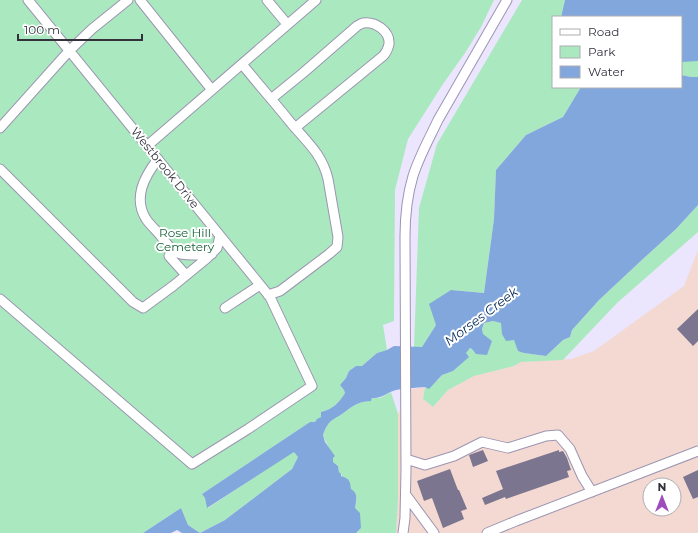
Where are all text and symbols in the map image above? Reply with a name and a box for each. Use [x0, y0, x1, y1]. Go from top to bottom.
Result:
scale bar [18, 16, 142, 42]
legend [552, 16, 682, 88]
text: 100 m [24, 22, 60, 37]
text: Road [588, 24, 619, 39]
text: Park [588, 44, 616, 59]
text: Water [588, 64, 625, 79]
street label: Westbrook Drive [128, 124, 203, 211]
park label: Rose Hill Cemetery [156, 225, 215, 254]
water label: Morses Creek [441, 283, 522, 349]
north arrow [642, 477, 682, 517]
text: N [658, 480, 666, 494]

